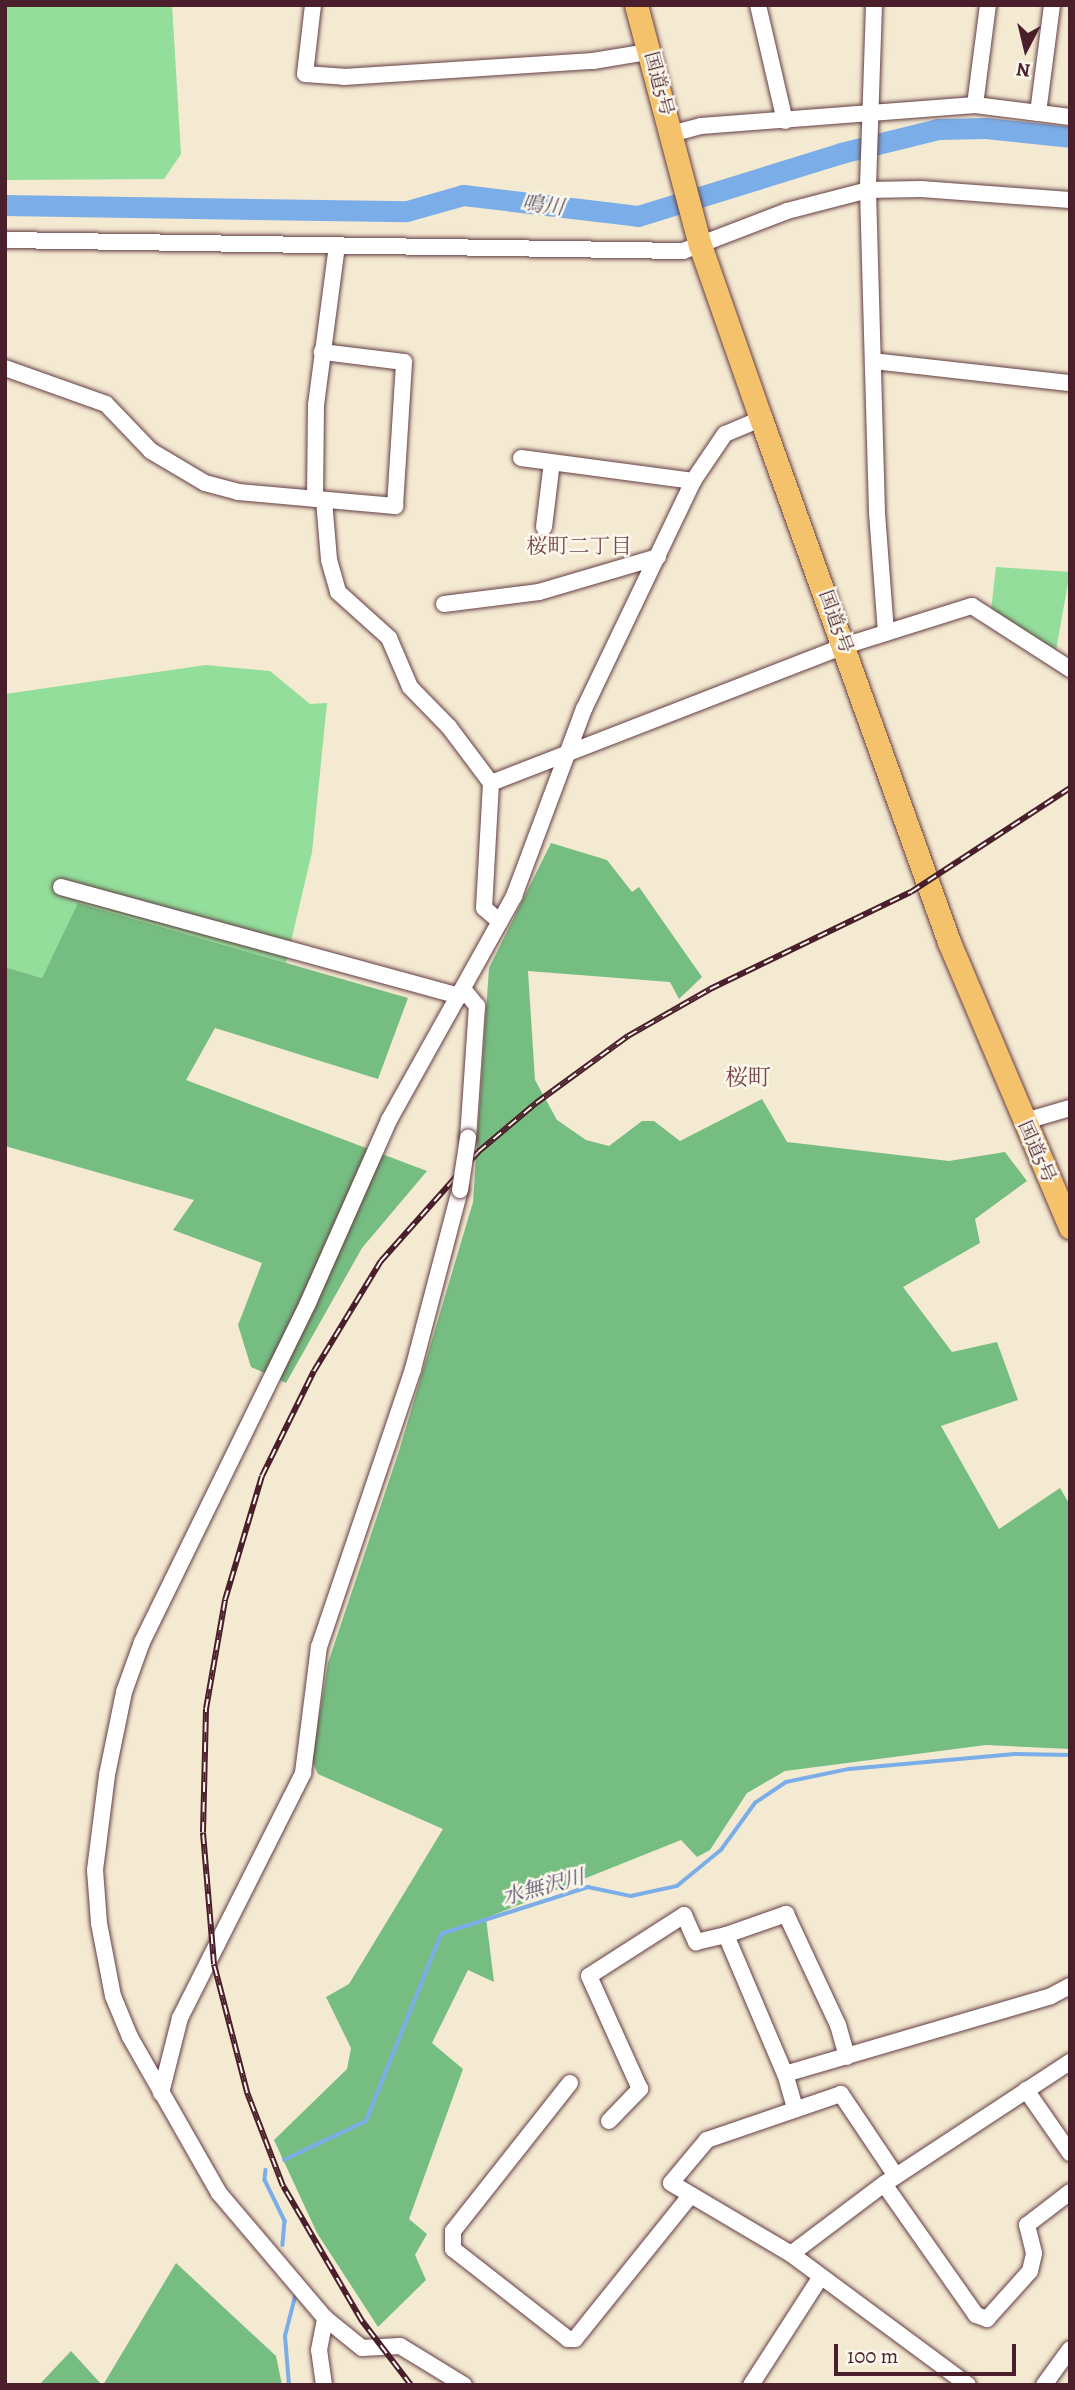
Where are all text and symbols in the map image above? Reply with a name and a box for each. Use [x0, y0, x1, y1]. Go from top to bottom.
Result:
north arrow [991, 14, 1061, 84]
street label: 国道5号 [639, 50, 677, 118]
text: N [1015, 56, 1032, 84]
water label: 鳴川 [521, 190, 565, 220]
district label: 桜町二丁目 [527, 533, 631, 559]
street label: 国道5号 [813, 587, 857, 657]
district label: 桜町 [725, 1064, 771, 1092]
street label: 国道5号 [1012, 1118, 1060, 1186]
water label: 水無沢川 [499, 1864, 587, 1910]
scale bar [837, 2330, 1019, 2374]
text: 100 m [847, 2342, 898, 2370]

